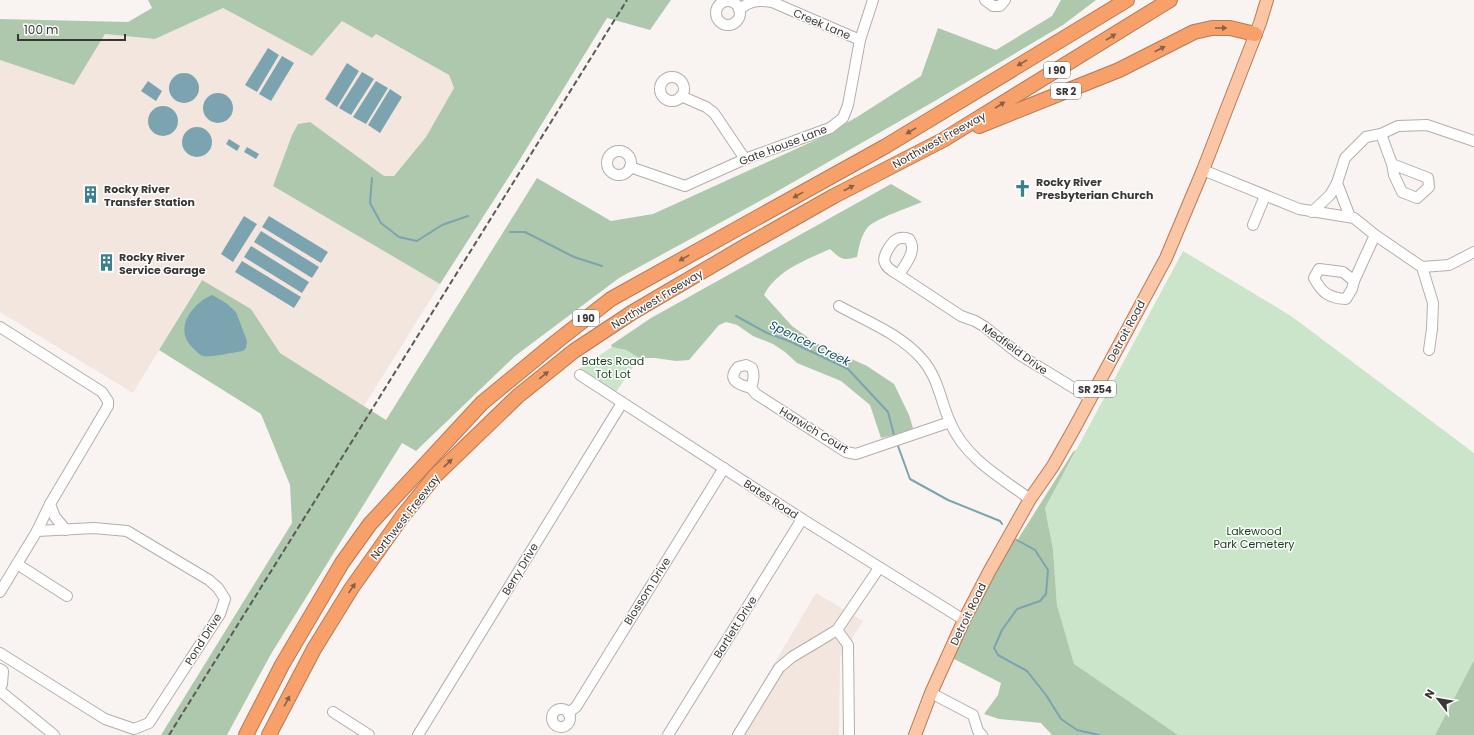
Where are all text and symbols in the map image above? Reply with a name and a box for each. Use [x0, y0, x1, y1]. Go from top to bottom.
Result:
street label: Creek Lane [791, 5, 853, 43]
scale bar [18, 16, 125, 42]
text: 100 m [24, 21, 58, 38]
one-way arrow [1215, 25, 1228, 31]
one-way arrow [1105, 33, 1117, 40]
one-way arrow [1154, 46, 1165, 52]
one-way arrow [1016, 60, 1028, 67]
road number: I 90 [1044, 62, 1070, 78]
road number: SR 2 [1051, 83, 1081, 99]
one-way arrow [995, 101, 1005, 109]
street label: Northwest Freeway [889, 107, 989, 172]
street label: Gate House Lane [737, 121, 829, 169]
one-way arrow [905, 127, 917, 134]
place label: Rocky River Presbyterian Church [1036, 174, 1153, 203]
church icon: Rocky River Presbyterian Church [1013, 178, 1033, 198]
place label: Rocky River Transfer Station [104, 181, 195, 210]
building icon: Rocky River Transfer Station [81, 185, 101, 205]
one-way arrow [843, 185, 855, 191]
one-way arrow [792, 191, 804, 198]
place label: Rocky River Service Garage [119, 249, 206, 278]
building icon: Rocky River Service Garage [96, 253, 116, 273]
one-way arrow [678, 254, 690, 261]
street label: Northwest Freeway [608, 265, 707, 333]
street label: Detroit Road [1103, 297, 1149, 365]
road number: I 90 [573, 310, 599, 326]
water label: Spencer Creek [767, 316, 854, 370]
street label: Medfield Drive [979, 320, 1051, 378]
park label: Bates Road Tot Lot [582, 353, 644, 382]
one-way arrow [538, 371, 549, 379]
road number: SR 254 [1074, 381, 1116, 397]
street label: Harwich Court [776, 403, 852, 457]
one-way arrow [443, 459, 454, 468]
street label: Northwest Freeway [367, 470, 444, 563]
street label: Bates Road [741, 475, 801, 523]
park label: Lakewood Park Cemetery [1213, 523, 1295, 552]
street label: Berry Drive [498, 540, 542, 598]
street label: Blossom Drive [620, 554, 674, 628]
street label: Detroit Road [946, 580, 990, 648]
one-way arrow [348, 582, 355, 594]
street label: Bartlett Drive [710, 593, 761, 661]
street label: Pond Drive [181, 610, 225, 668]
north arrow [1418, 679, 1458, 719]
text: N [1420, 686, 1438, 702]
one-way arrow [284, 695, 290, 706]

